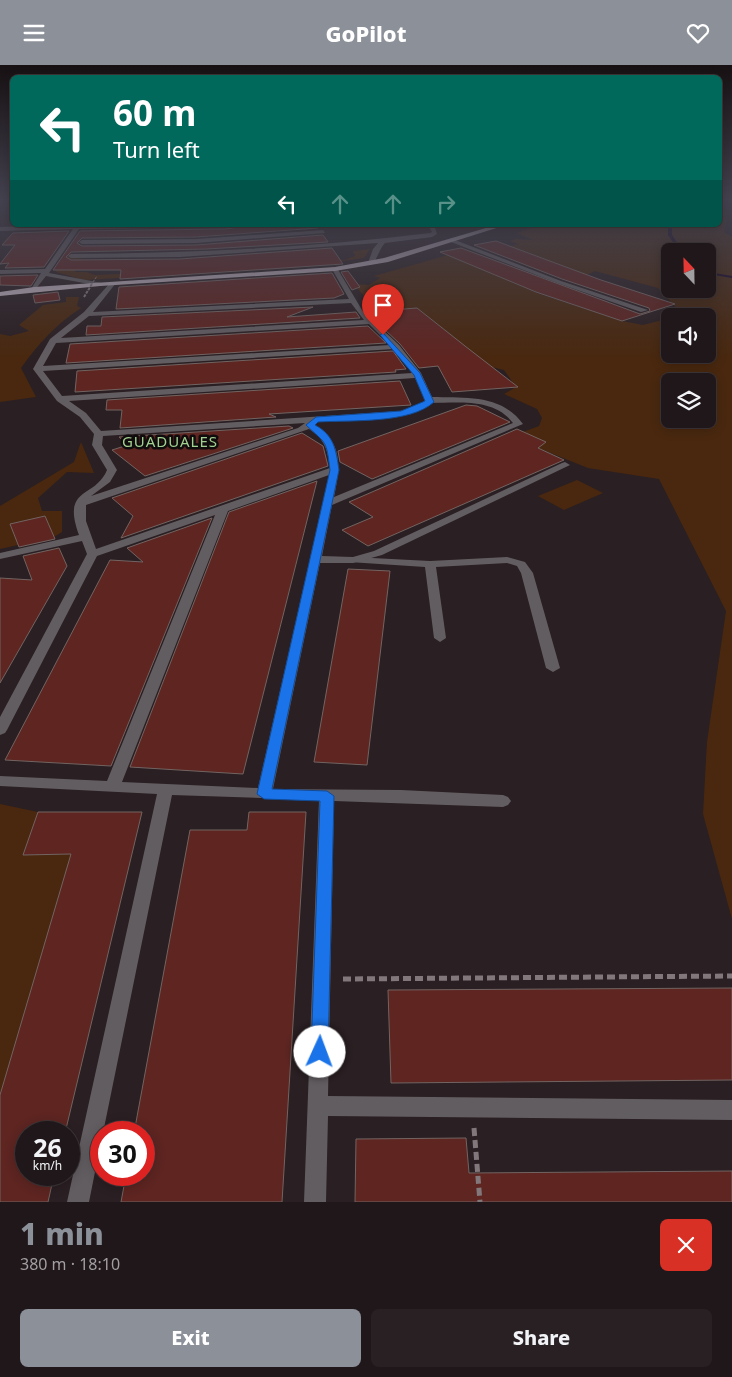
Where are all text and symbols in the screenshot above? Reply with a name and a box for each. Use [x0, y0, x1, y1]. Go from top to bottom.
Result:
text: GoPilot [325, 18, 407, 48]
icon: menu [20, 19, 48, 47]
icon: heart [684, 19, 712, 47]
text: 60 m [113, 89, 196, 136]
icon: left [30, 95, 95, 160]
text: Turn left [113, 134, 200, 164]
icon: left [273, 190, 301, 218]
icon: ahead [326, 190, 354, 218]
icon: ahead [379, 190, 407, 218]
icon: right [432, 190, 460, 218]
north arrow [661, 243, 716, 297]
map controls [661, 243, 716, 428]
pin [362, 284, 404, 335]
icon: arrive [369, 291, 397, 319]
button: sound [661, 308, 716, 363]
button: layers [661, 373, 716, 428]
district label: GUADUALES [122, 431, 218, 451]
position arrow [293, 1025, 345, 1077]
speed limit sign: 30 [90, 1121, 155, 1186]
text: 26 [33, 1130, 62, 1164]
text: km/h [33, 1157, 62, 1174]
text: 1 min [20, 1213, 104, 1254]
button: close [660, 1219, 712, 1271]
text: 380 m · 18:10 [20, 1253, 120, 1275]
button: Exit [20, 1309, 361, 1367]
button: Share [371, 1309, 712, 1367]

